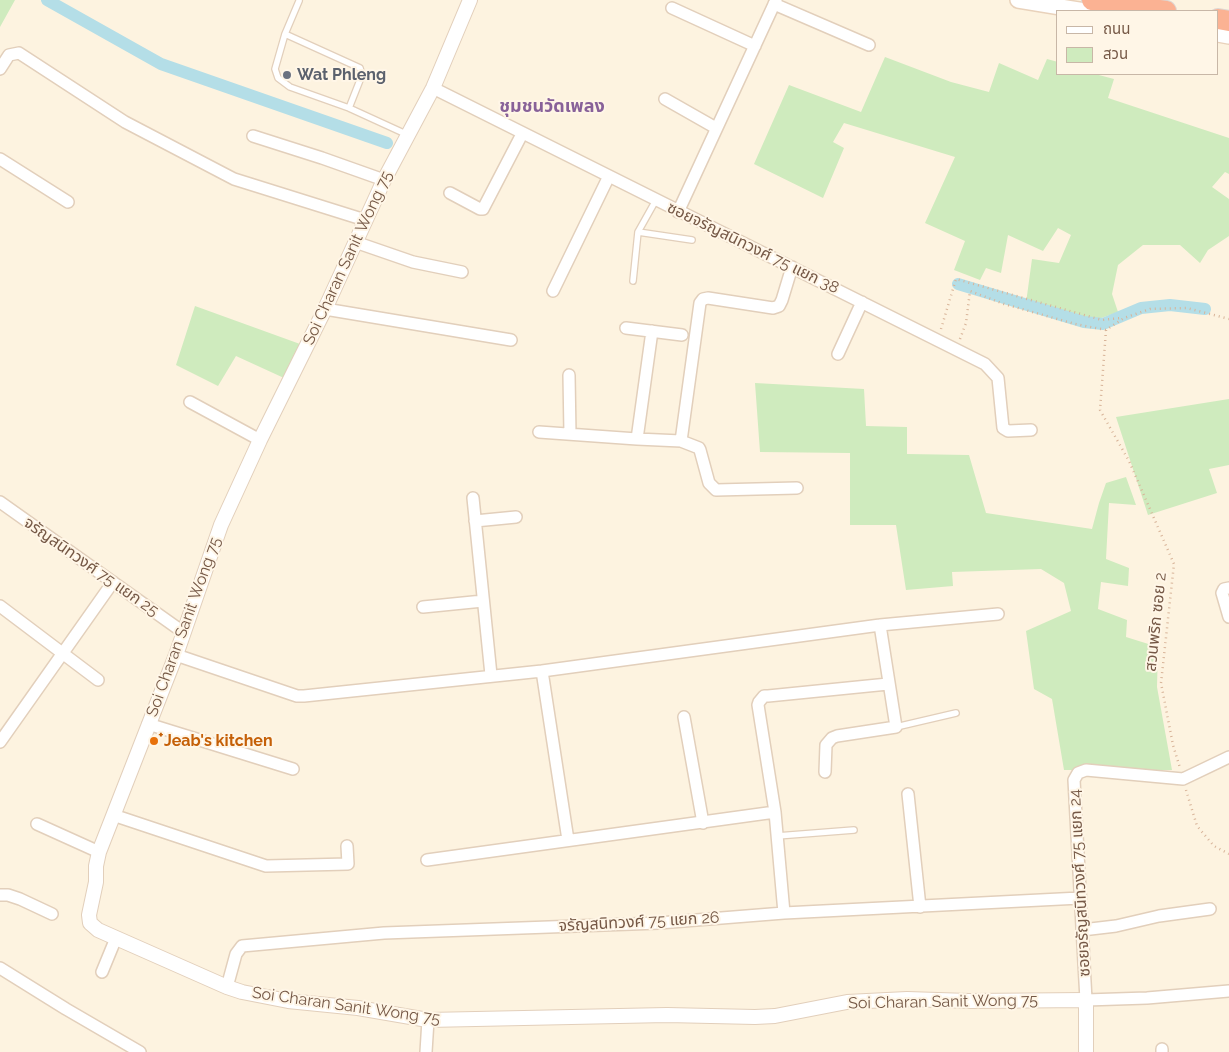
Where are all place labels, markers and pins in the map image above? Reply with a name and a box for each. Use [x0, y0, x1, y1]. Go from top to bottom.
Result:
place label: Wat Phleng [297, 65, 386, 85]
marker: Wat Phleng [281, 69, 293, 81]
place label: ๋Jeab's kitchen [164, 731, 273, 751]
marker: ๋Jeab's kitchen [148, 735, 160, 747]

